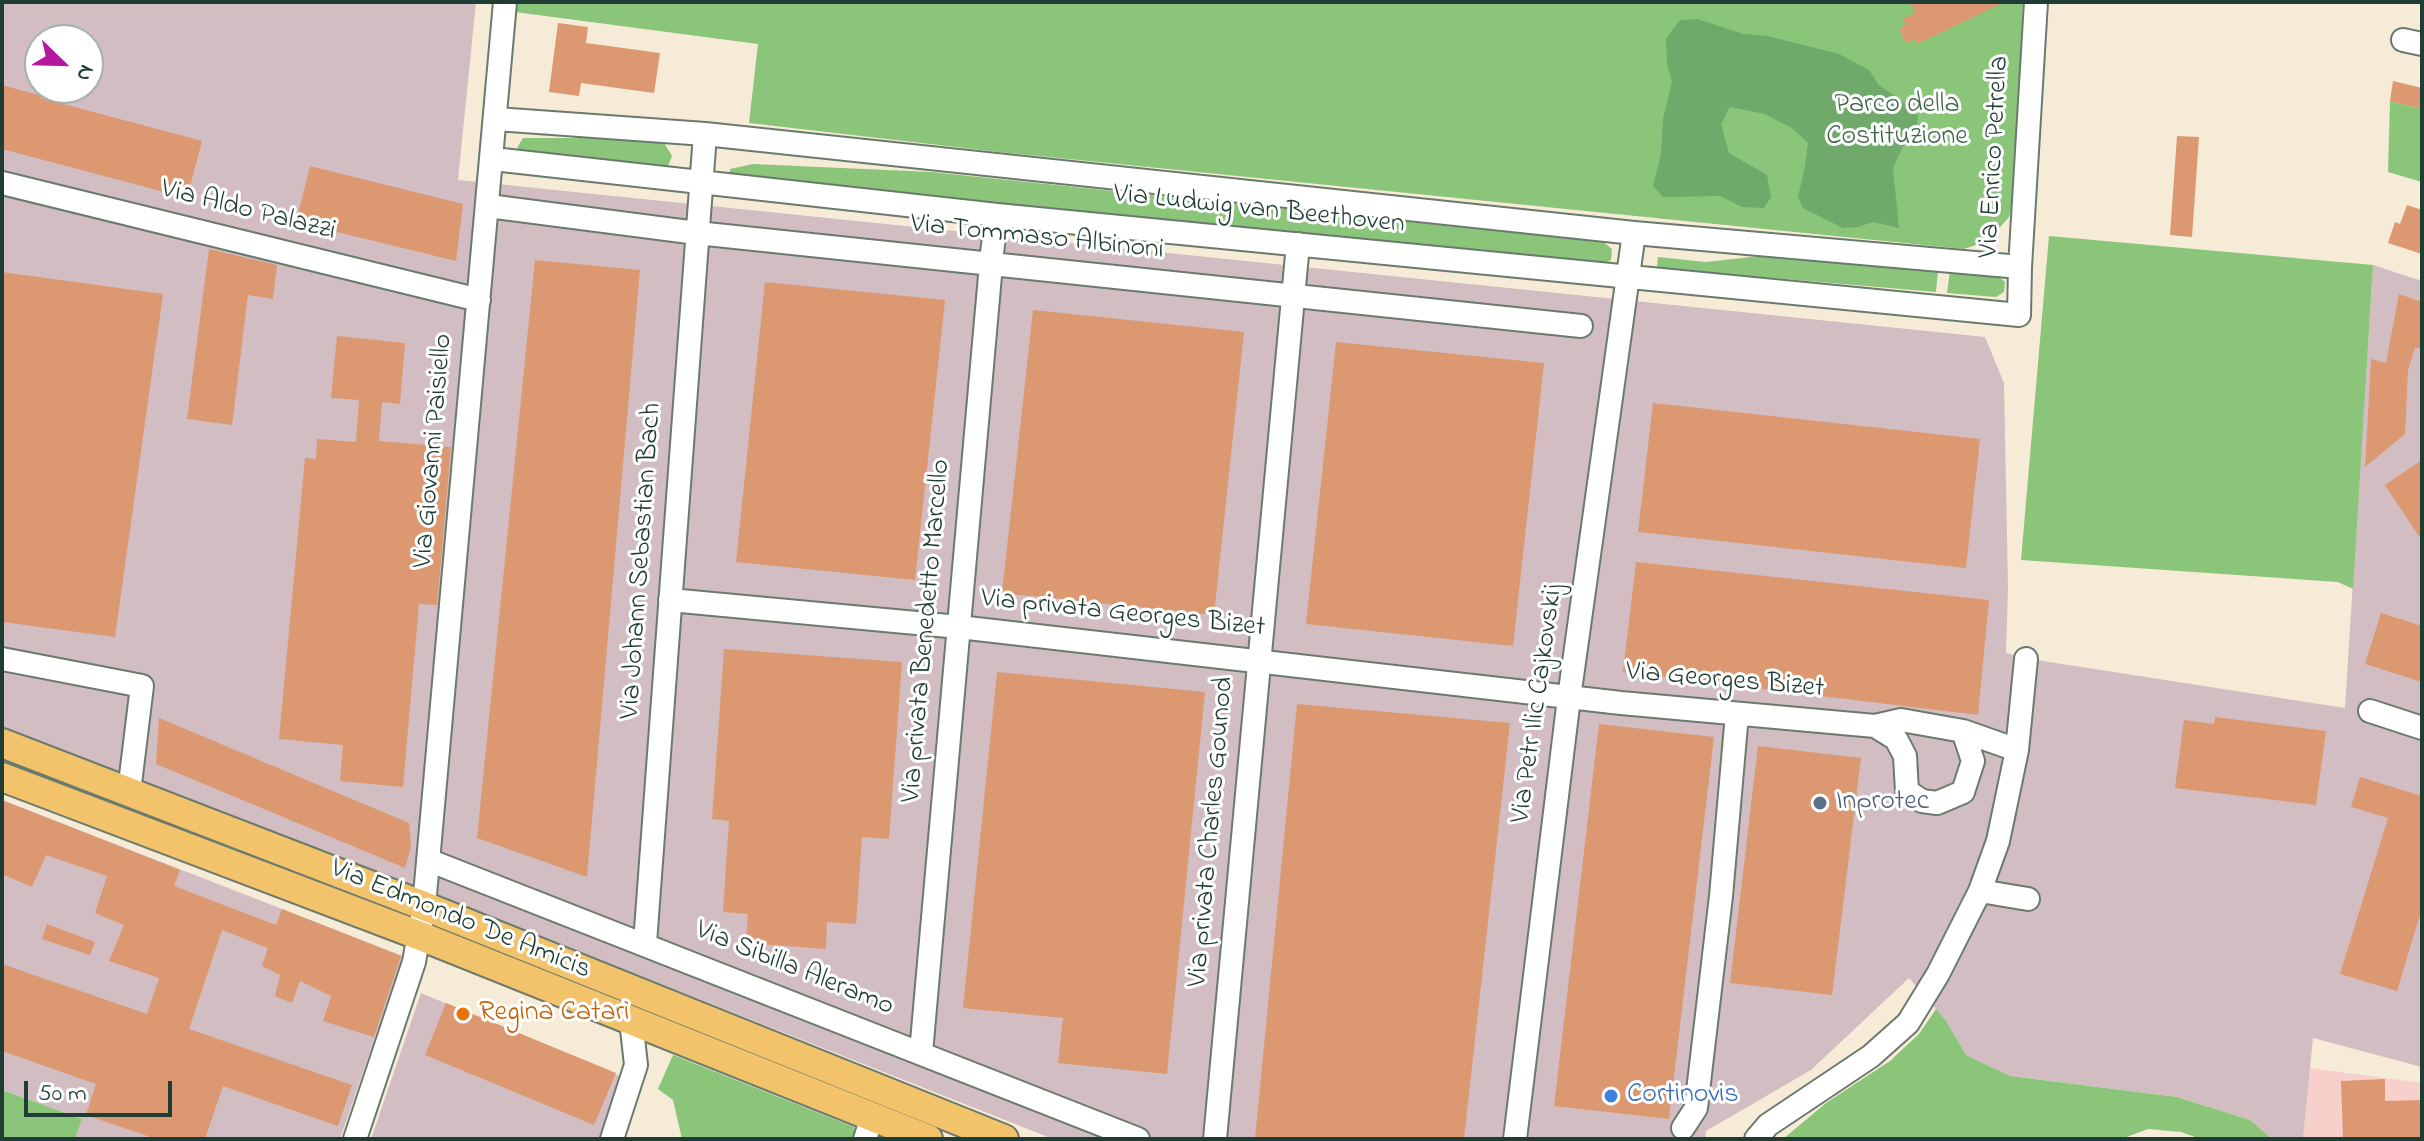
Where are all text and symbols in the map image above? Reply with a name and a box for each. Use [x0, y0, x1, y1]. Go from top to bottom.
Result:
north arrow [24, 24, 104, 104]
street label: Via Enrico Petrella [1974, 55, 2018, 259]
text: N [67, 59, 102, 86]
park label: Parco della Costituzione [1826, 89, 1968, 155]
street label: Via Aldo Palazzi [157, 174, 339, 250]
street label: Via Ludwig van Beethoven [1112, 179, 1406, 243]
street label: Via Tommaso Albinoni [909, 209, 1165, 269]
street label: Via Giovanni Paisiello [408, 333, 462, 569]
street label: Via Johann Sebastian Bach [615, 402, 671, 720]
street label: Via privata Benedetto Marcello [896, 458, 960, 804]
street label: Via privata Georges Bizet [979, 583, 1267, 647]
street label: Via Petr Ilic Cajkovskij [1506, 583, 1572, 825]
street label: Via Georges Bizet [1624, 657, 1826, 707]
street label: Via privata Charles Gounod [1183, 676, 1243, 988]
place label: Inprotec [1836, 786, 1929, 820]
marker: Inprotec [1811, 794, 1829, 812]
street label: Via Edmondo De Amicis [325, 853, 595, 989]
street label: Via Sibilla Aleramo [690, 915, 898, 1025]
place label: Regina Catarì [479, 997, 629, 1031]
marker: Regina Catarì [454, 1005, 472, 1023]
scale bar [28, 1065, 176, 1115]
text: 50 m [38, 1077, 87, 1112]
place label: Cortinovis [1627, 1079, 1739, 1113]
marker: Cortinovis [1602, 1087, 1620, 1105]

